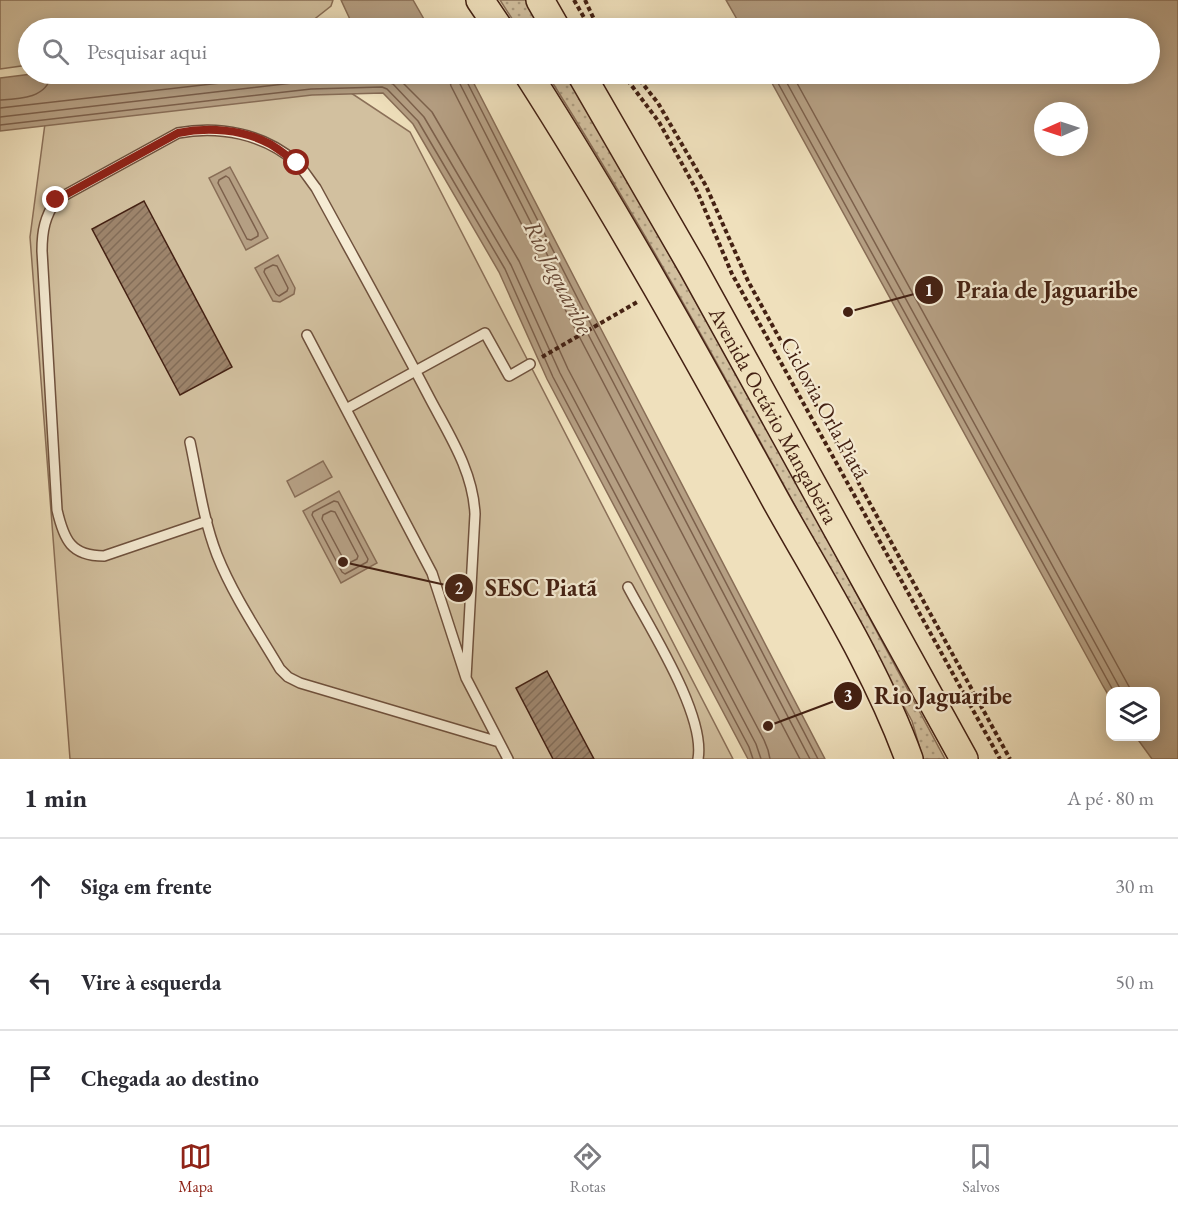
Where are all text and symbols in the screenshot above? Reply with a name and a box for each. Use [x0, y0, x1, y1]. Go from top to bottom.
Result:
search box [18, 18, 1160, 84]
icon: search [39, 35, 72, 68]
text: Pesquisar aqui [87, 37, 207, 66]
north arrow [1034, 102, 1088, 156]
route start [283, 149, 309, 175]
route end [42, 186, 68, 212]
water label: Rio Jaguaribe [517, 215, 601, 340]
callout: Praia de Jaguaribe [914, 269, 1150, 311]
text: Praia de Jaguaribe [956, 274, 1138, 306]
text: 1 [924, 278, 934, 301]
street label: Avenida Octávio Mangabeira [702, 301, 846, 529]
street label: Ciclovia Orla Piatã [774, 332, 876, 485]
callout: SESC Piatã [444, 567, 609, 609]
text: SESC Piatã [485, 572, 597, 603]
text: 2 [454, 576, 464, 599]
callout: Rio Jaguaribe [833, 675, 1024, 717]
text: Rio Jaguaribe [874, 680, 1012, 712]
text: 3 [843, 684, 853, 707]
map controls [1106, 687, 1160, 741]
button: layers [1106, 687, 1160, 741]
text: 1 min [24, 781, 87, 815]
text: A pé · 80 m [1067, 785, 1154, 811]
icon: ahead [24, 870, 57, 903]
text: Siga em frente [81, 872, 212, 901]
text: 30 m [1115, 873, 1154, 899]
icon: left [24, 966, 57, 999]
text: Vire à esquerda [81, 968, 221, 997]
text: 50 m [1115, 969, 1154, 995]
icon: arrive [24, 1062, 57, 1095]
text: Chegada ao destino [81, 1064, 259, 1093]
tab: Mapa [178, 1140, 213, 1197]
tab: Rotas [570, 1140, 606, 1197]
tab: Salvos [962, 1140, 1000, 1197]

